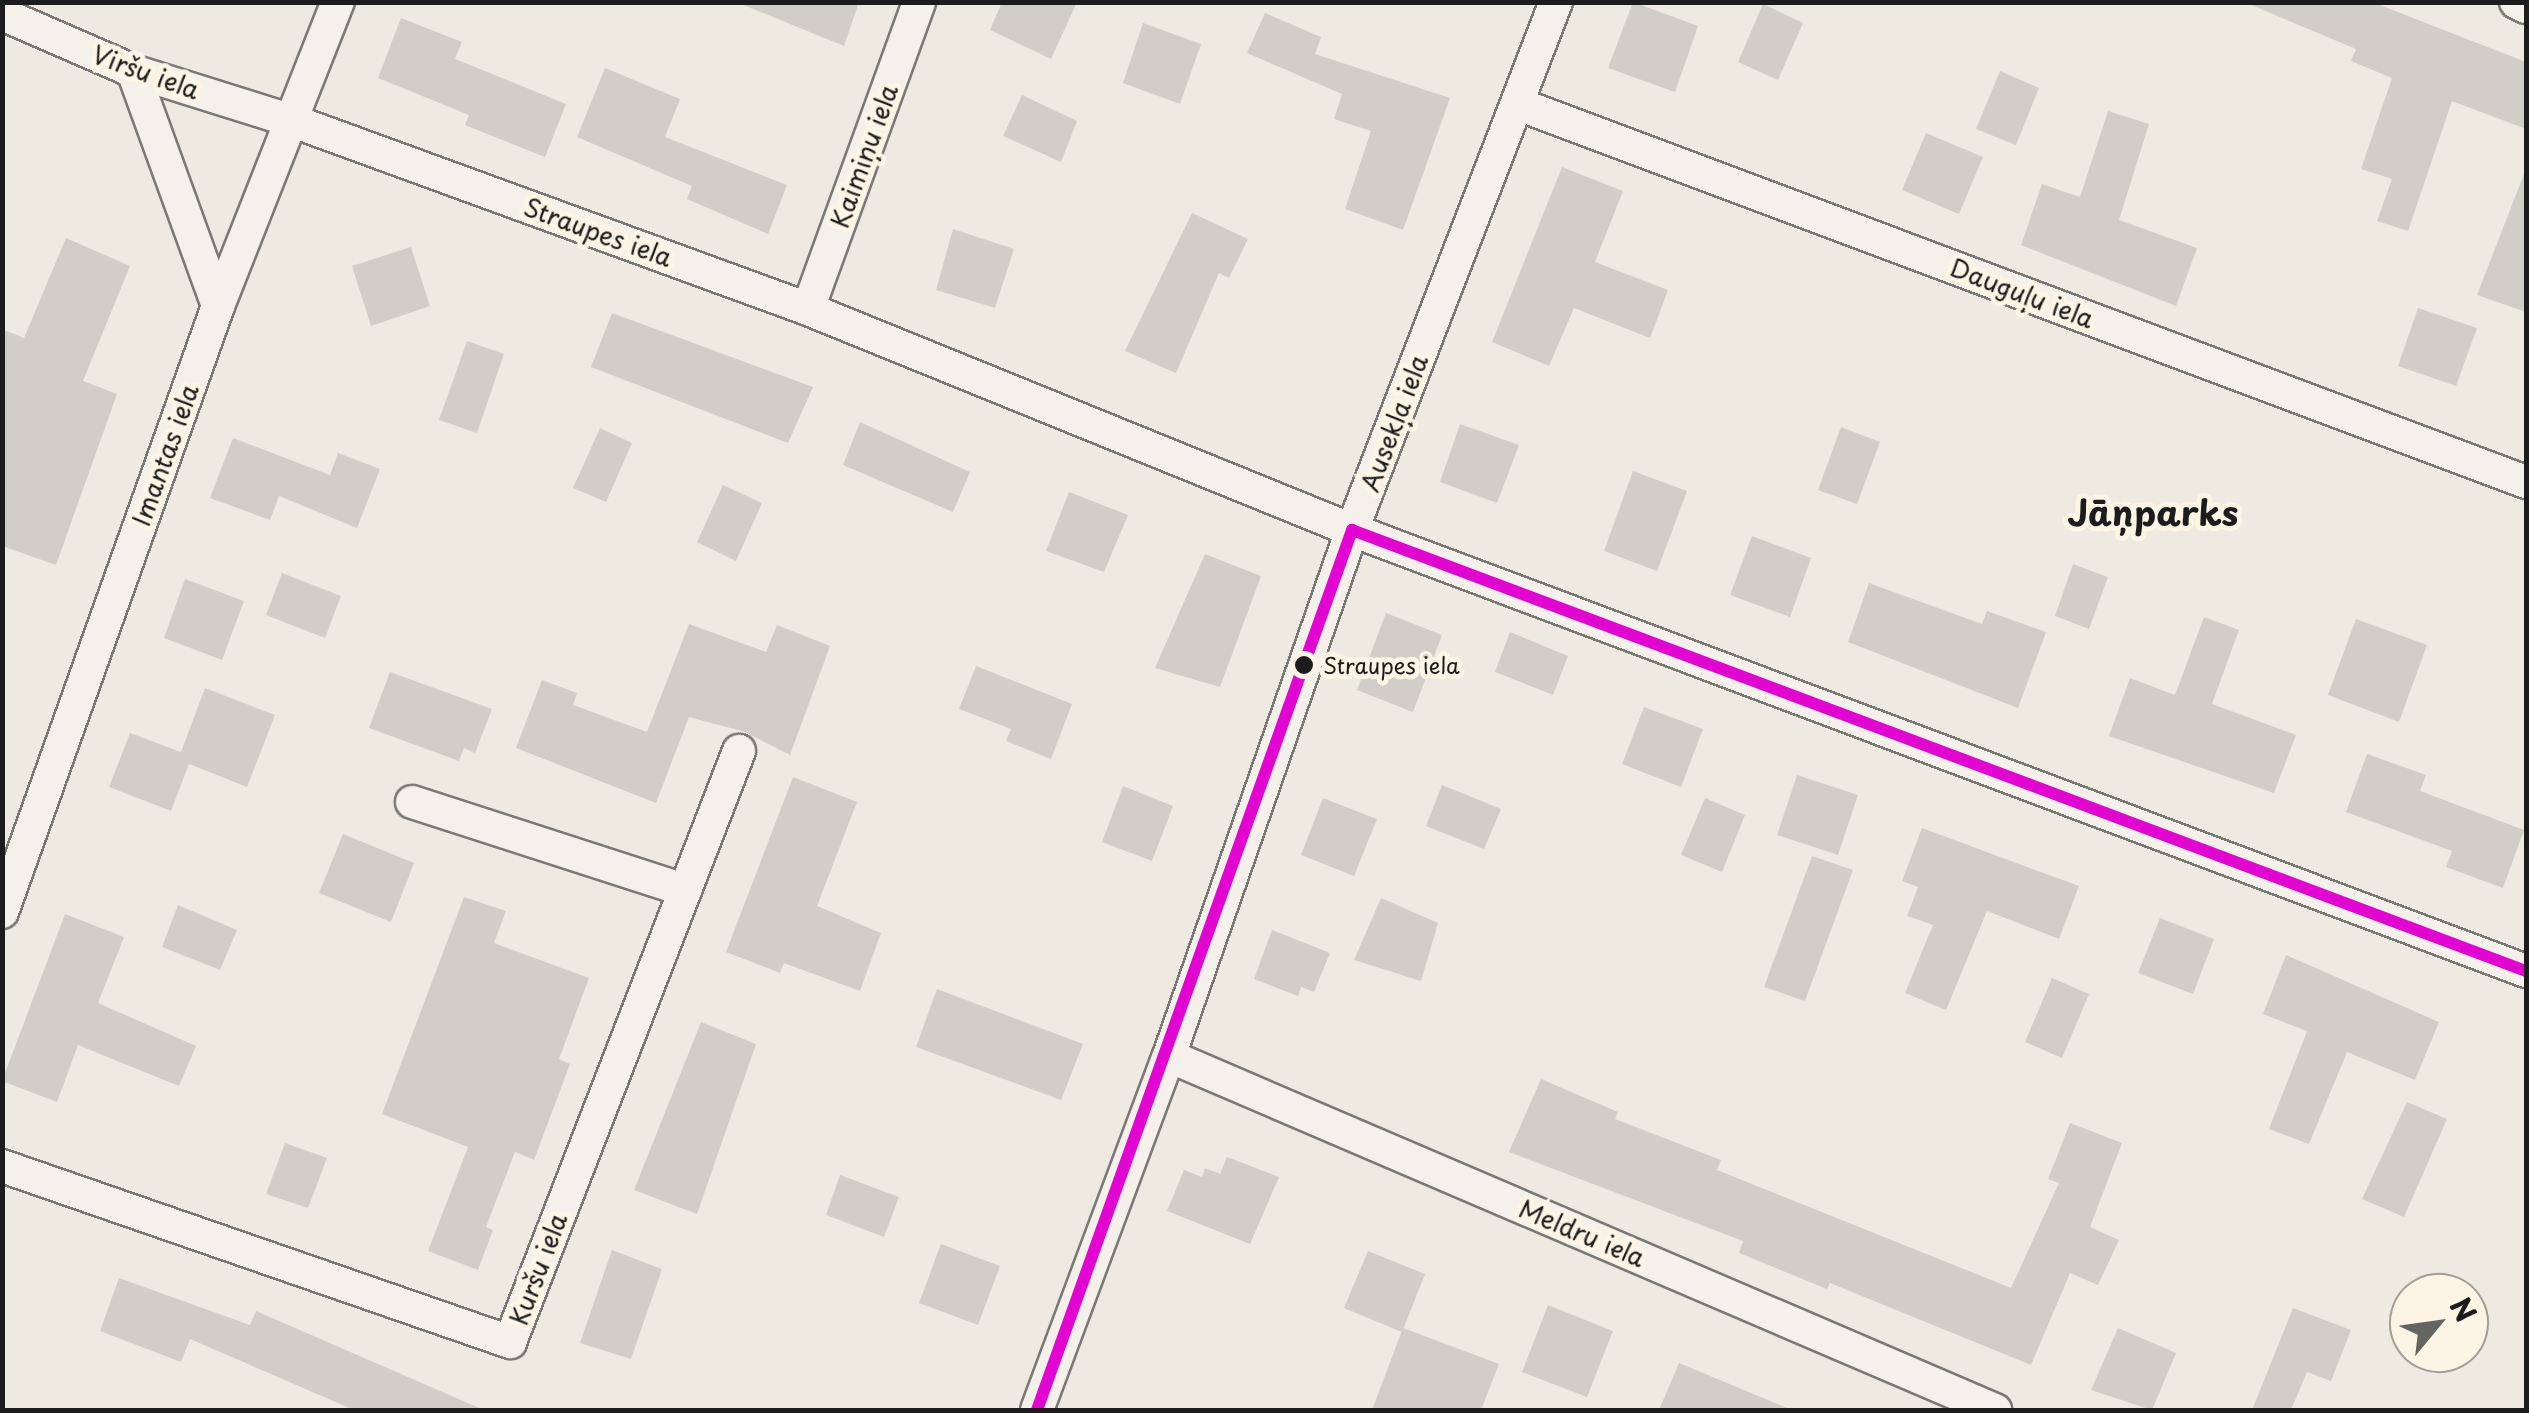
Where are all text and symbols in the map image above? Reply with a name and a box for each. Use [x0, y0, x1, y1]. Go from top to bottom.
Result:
street label: Viršu iela [88, 39, 204, 105]
street label: Kaimiņu iela [824, 81, 904, 231]
street label: Straupes iela [520, 191, 676, 273]
street label: Dauguļu iela [1946, 252, 2098, 334]
street label: Ausekļa iela [1354, 349, 1434, 497]
street label: Imantas iela [125, 380, 205, 530]
district label: Jāņparks [2068, 491, 2238, 533]
place label: Straupes iela [1323, 652, 1459, 678]
marker: Straupes iela [1294, 655, 1314, 675]
street label: Meldru iela [1514, 1193, 1650, 1273]
street label: Kuršu iela [503, 1209, 573, 1329]
north arrow [2389, 1273, 2489, 1373]
text: N [2440, 1289, 2488, 1329]

